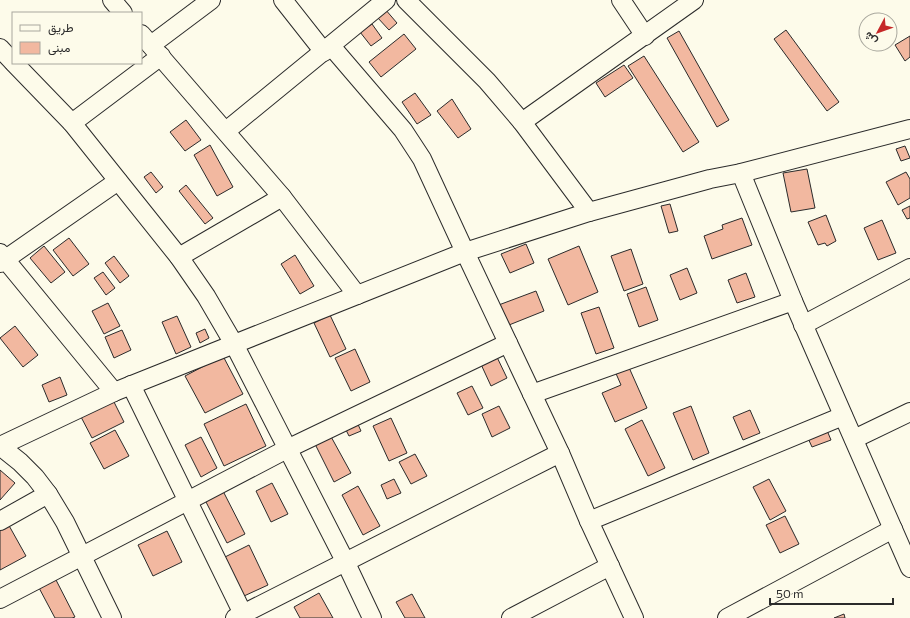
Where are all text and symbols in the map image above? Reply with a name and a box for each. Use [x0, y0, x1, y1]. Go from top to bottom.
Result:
legend [12, 12, 142, 64]
north arrow [858, 12, 898, 52]
text: طريق [48, 20, 74, 36]
text: ش [861, 29, 880, 48]
text: مبنى [48, 40, 70, 56]
scale bar [770, 580, 893, 606]
text: 50 m [776, 586, 804, 600]

